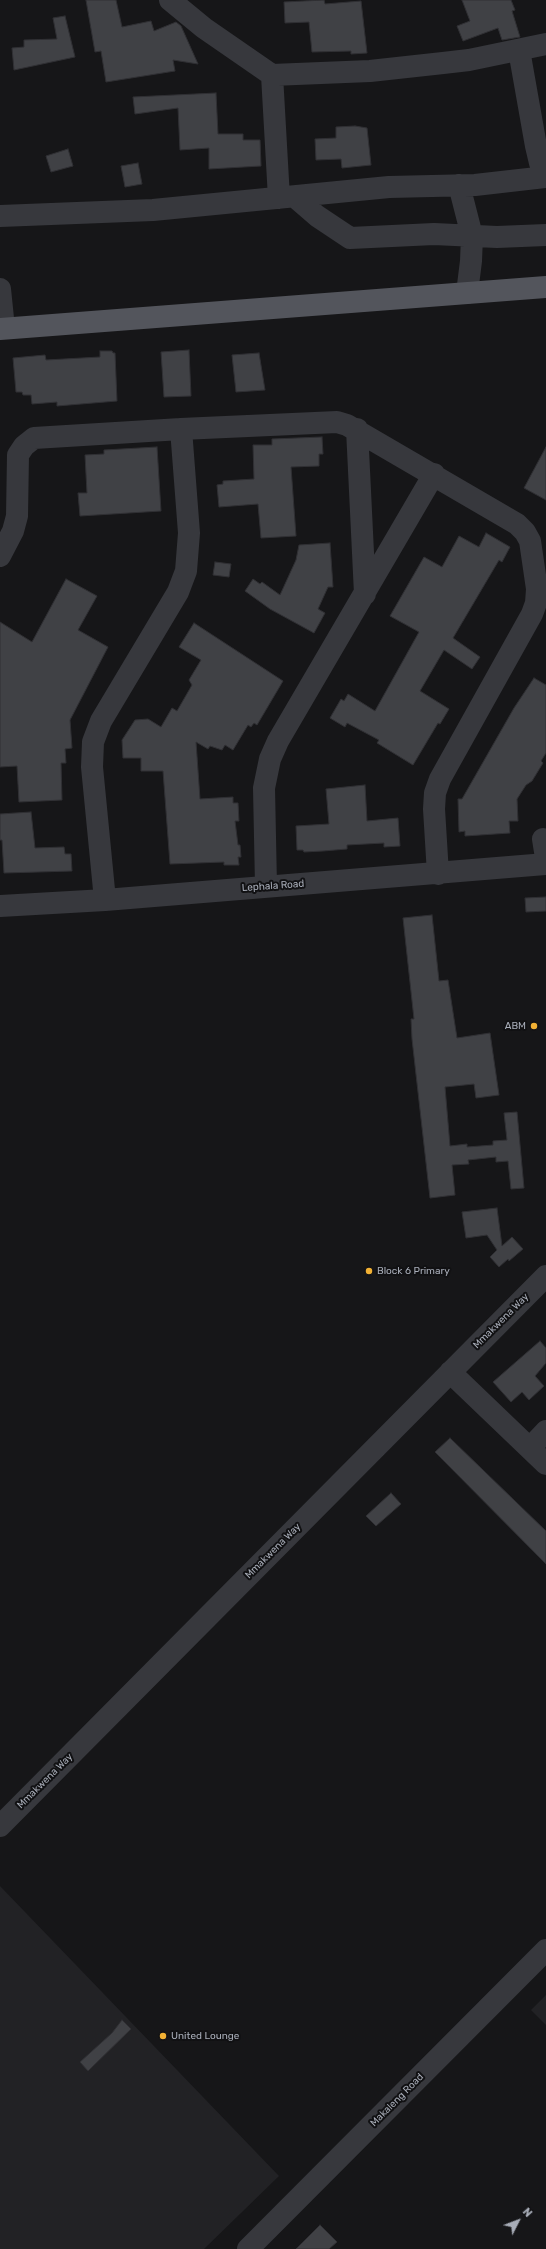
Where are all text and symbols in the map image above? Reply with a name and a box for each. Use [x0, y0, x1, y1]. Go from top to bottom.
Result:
street label: Lephala Road [241, 878, 305, 894]
place label: ABM [505, 1020, 526, 1032]
marker: ABM [529, 1021, 539, 1031]
place label: Block 6 Primary [377, 1265, 450, 1277]
marker: Block 6 Primary [364, 1266, 374, 1276]
street label: Mmakwena Way [471, 1291, 531, 1351]
street label: Mmakwena Way [243, 1521, 303, 1581]
street label: Mmakwena Way [15, 1751, 75, 1811]
place label: United Lounge [171, 2030, 239, 2042]
marker: United Lounge [158, 2031, 168, 2041]
street label: Makaleng Road [368, 2071, 426, 2129]
north arrow [498, 2201, 538, 2241]
text: N [520, 2205, 535, 2220]

